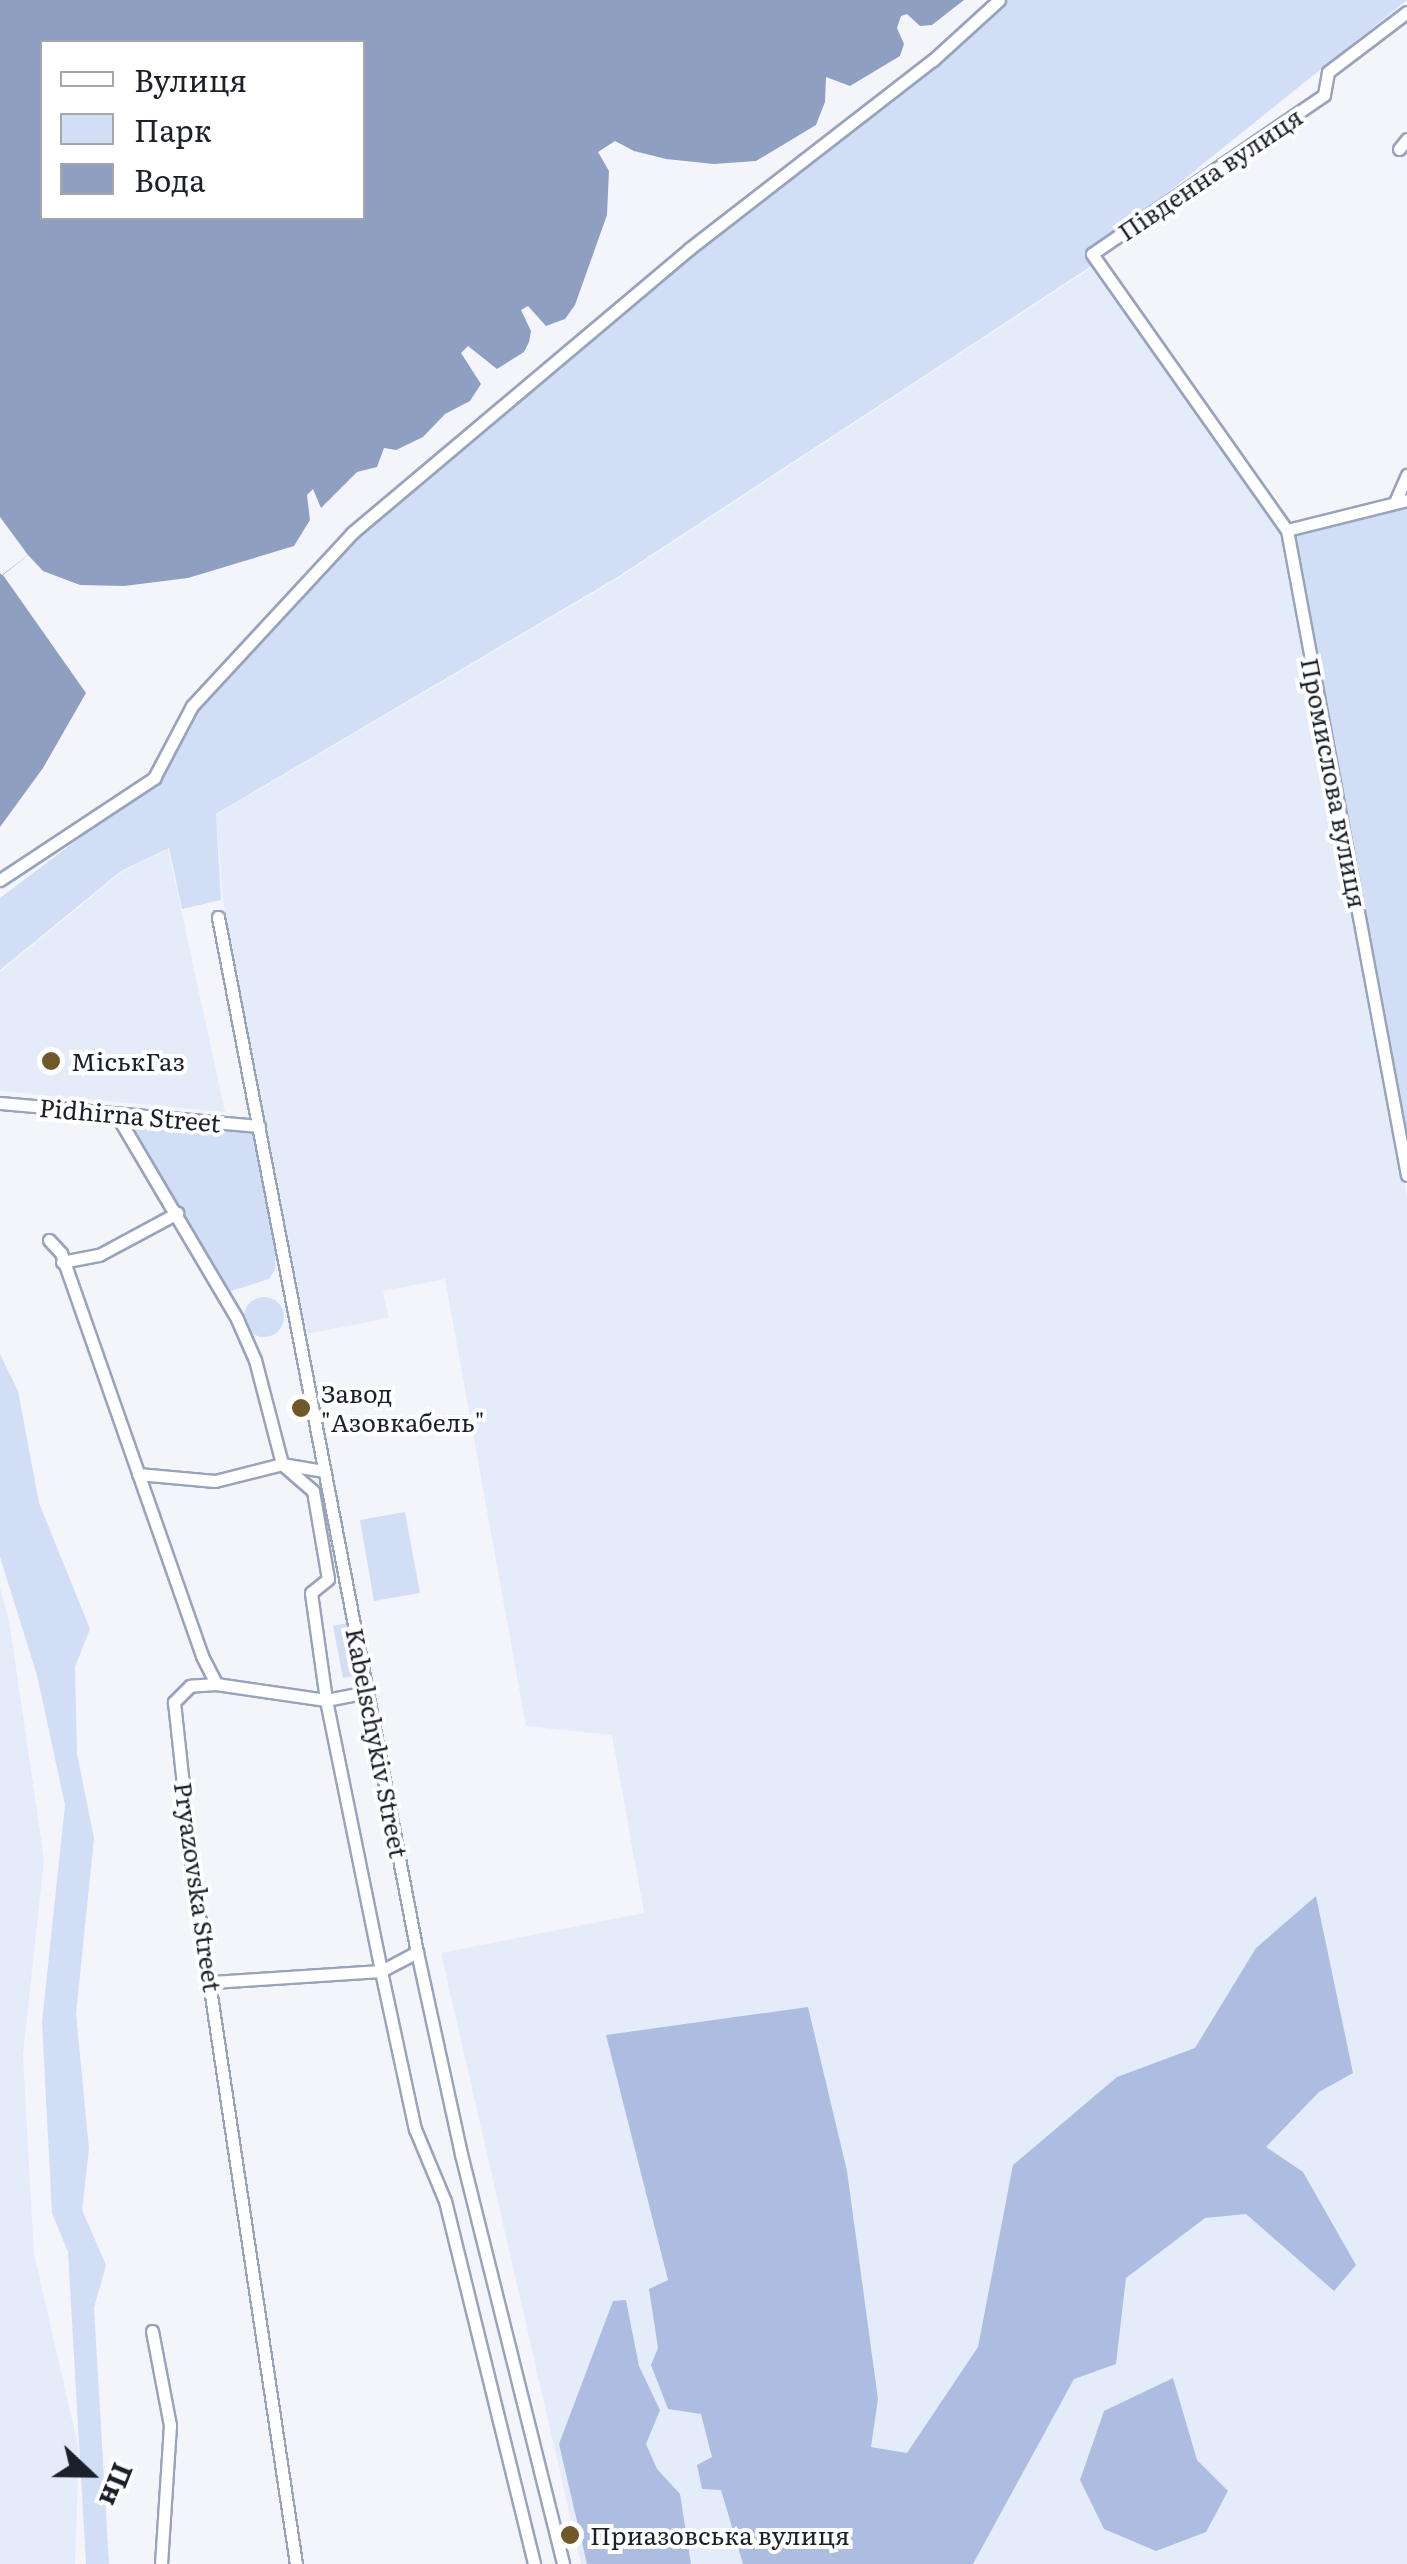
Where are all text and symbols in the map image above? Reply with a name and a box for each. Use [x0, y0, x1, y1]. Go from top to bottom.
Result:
legend [40, 40, 365, 220]
text: Вулиця [134, 57, 247, 101]
street label: Південна вулиця [1112, 101, 1308, 247]
text: Парк [134, 107, 212, 151]
text: Вода [134, 157, 205, 201]
street label: Промислова вулиця [1295, 655, 1373, 911]
place label: МіськГаз [71, 1046, 185, 1076]
marker: МіськГаз [40, 1050, 62, 1072]
street label: Pidhirna Street [38, 1092, 222, 1138]
place label: Завод "Азовкабель" [321, 1379, 484, 1438]
marker: Завод "Азовкабель" [290, 1397, 312, 1419]
street label: Kabelschykiv Street [340, 1625, 414, 1861]
street label: Pryazovska Street [168, 1780, 228, 1994]
north arrow [40, 2424, 140, 2524]
text: Пн [90, 2457, 145, 2513]
place label: Приазовська вулиця [590, 2520, 850, 2550]
marker: Приазовська вулиця [559, 2524, 581, 2546]

